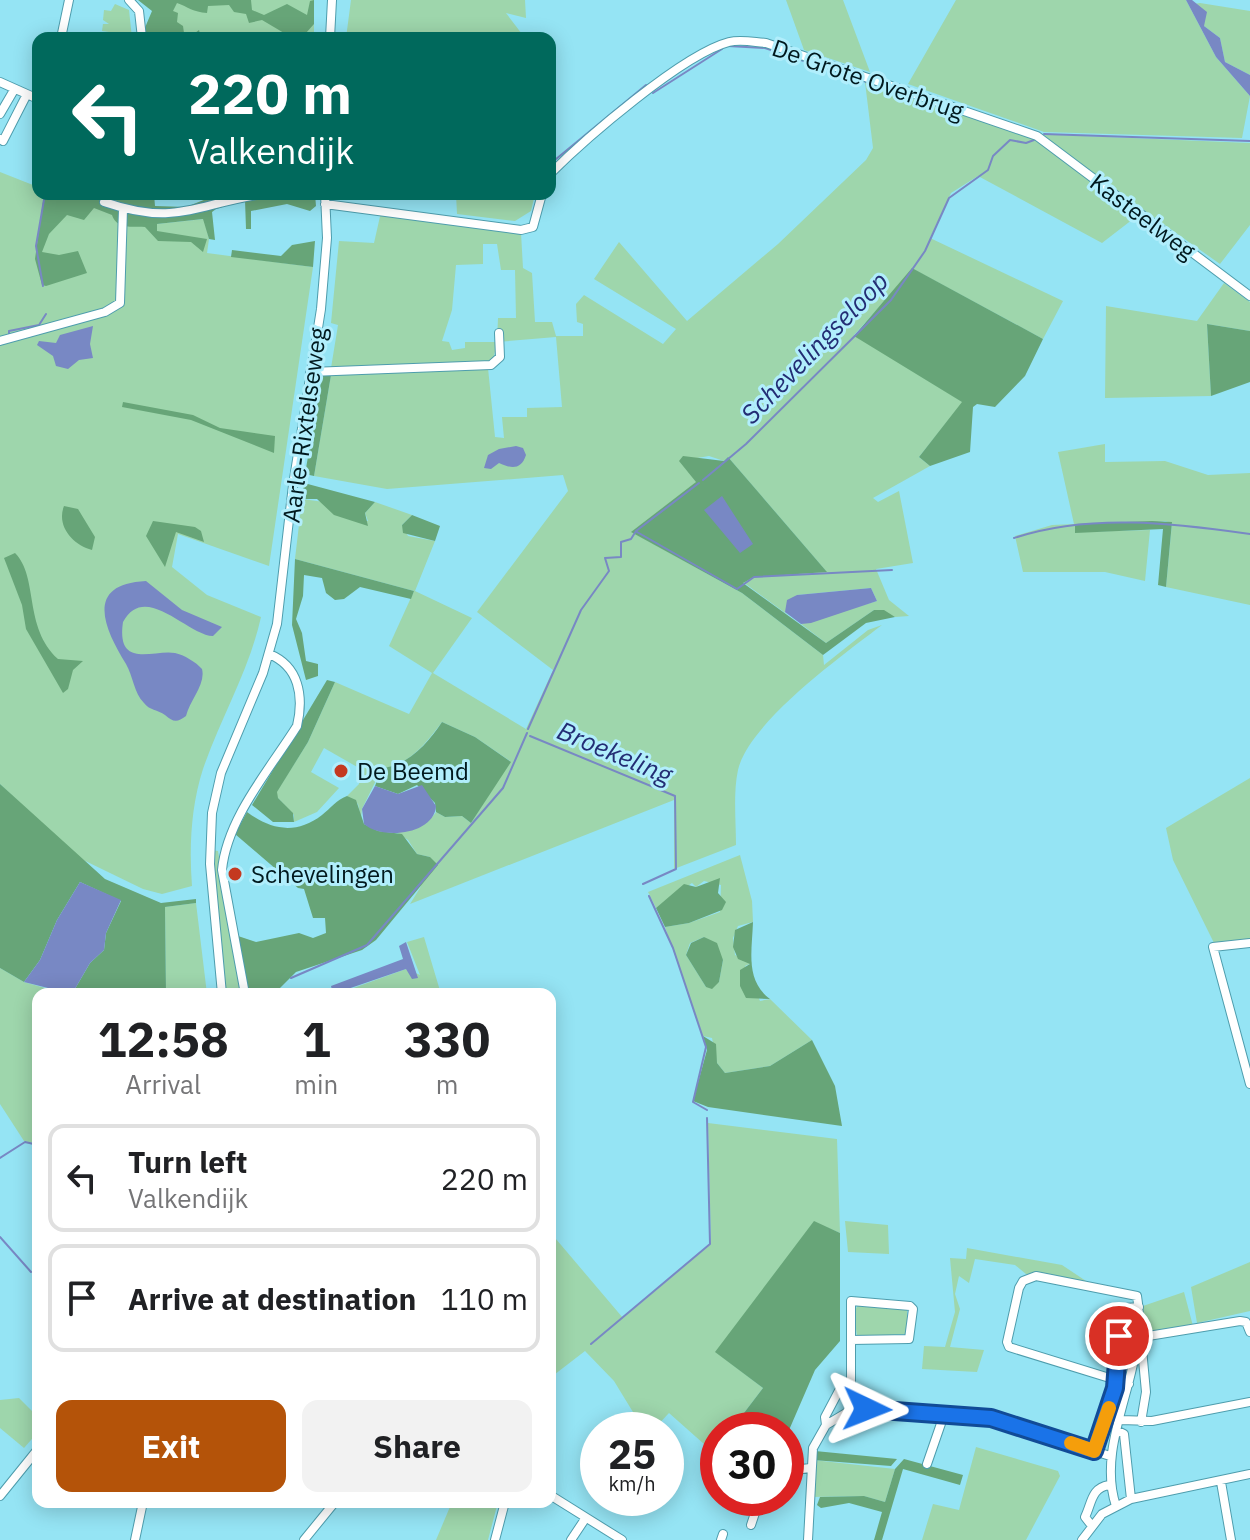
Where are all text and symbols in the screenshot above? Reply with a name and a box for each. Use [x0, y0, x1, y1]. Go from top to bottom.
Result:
street label: De Grote Overbrug [768, 31, 968, 127]
text: 220 m [188, 57, 352, 129]
icon: left [56, 64, 160, 168]
text: Valkendijk [188, 127, 354, 174]
street label: Kasteelweg [1084, 166, 1203, 266]
water label: Schevelingseloop [733, 264, 895, 430]
street label: Aarle-Rixtelseweg [274, 325, 334, 525]
water label: Broekeling [553, 713, 679, 792]
place label: De Beemd [357, 755, 469, 787]
marker: De Beemd [332, 762, 350, 780]
place label: Schevelingen [251, 858, 394, 890]
marker: Schevelingen [226, 865, 244, 883]
text: 12:58 [98, 1008, 229, 1070]
text: 1 [302, 1008, 331, 1070]
text: 330 [404, 1008, 490, 1070]
text: Arrival [125, 1067, 201, 1101]
text: min [294, 1067, 338, 1101]
text: m [436, 1067, 458, 1101]
text: Turn left [128, 1142, 247, 1181]
icon: left [60, 1156, 104, 1200]
text: 220 m [441, 1159, 528, 1198]
text: Valkendijk [128, 1181, 248, 1215]
icon: arrive [60, 1276, 104, 1320]
text: Arrive at destination [128, 1279, 416, 1318]
text: 110 m [441, 1279, 528, 1318]
pin [1085, 1302, 1153, 1370]
icon: arrive [1097, 1314, 1141, 1358]
position arrow [825, 1367, 909, 1451]
button: Exit [56, 1400, 286, 1492]
button: Share [302, 1400, 532, 1492]
speed limit sign: 30 [700, 1412, 804, 1516]
text: 25 [608, 1428, 656, 1480]
text: km/h [608, 1470, 656, 1497]

